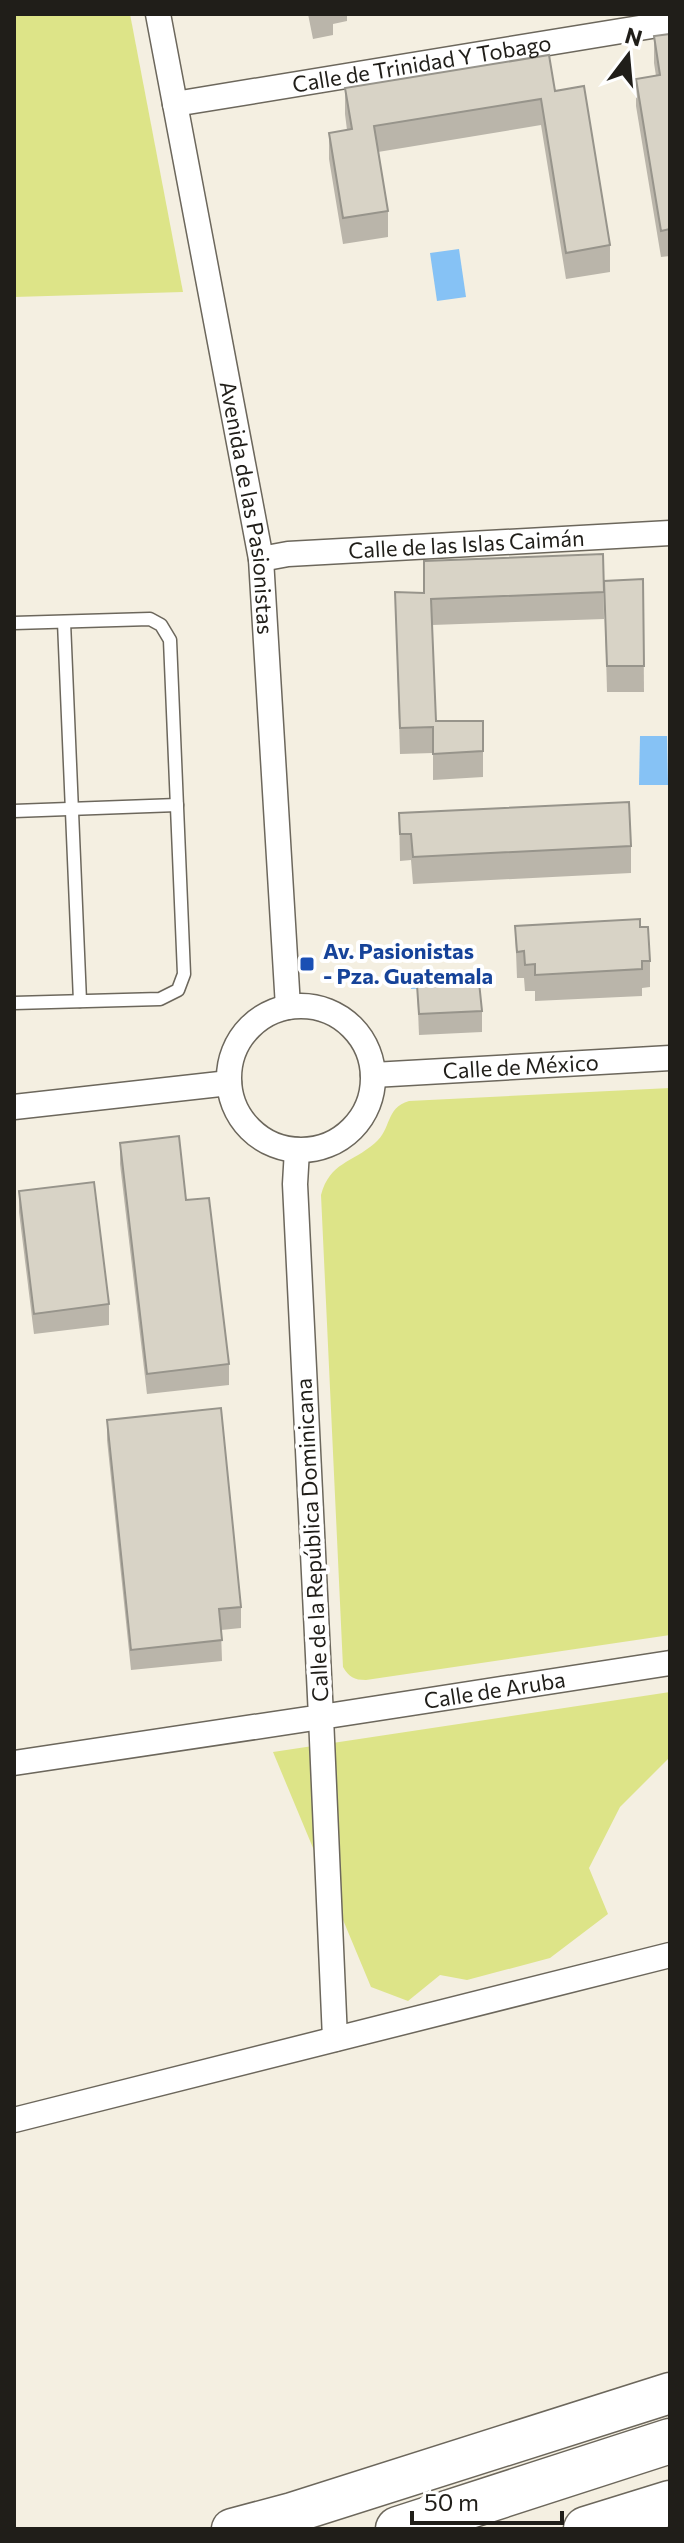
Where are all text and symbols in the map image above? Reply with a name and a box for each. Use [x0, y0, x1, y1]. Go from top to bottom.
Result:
north arrow [588, 16, 668, 96]
text: N [622, 21, 645, 52]
street label: Calle de Trinidad Y Tobago [290, 29, 553, 98]
street label: Avenida de las Pasionistas [215, 379, 280, 635]
street label: Calle de las Islas Caimán [347, 524, 585, 564]
place label: Av. Pasionistas - Pza. Guatemala [323, 937, 493, 989]
marker: Av. Pasionistas - Pza. Guatemala [298, 955, 316, 973]
street label: Calle de México [442, 1048, 599, 1084]
street label: Calle de la República Dominicana [290, 1377, 333, 1703]
street label: Calle de Aruba [422, 1665, 567, 1714]
scale bar [412, 2475, 562, 2525]
text: 50 m [424, 2487, 479, 2516]

